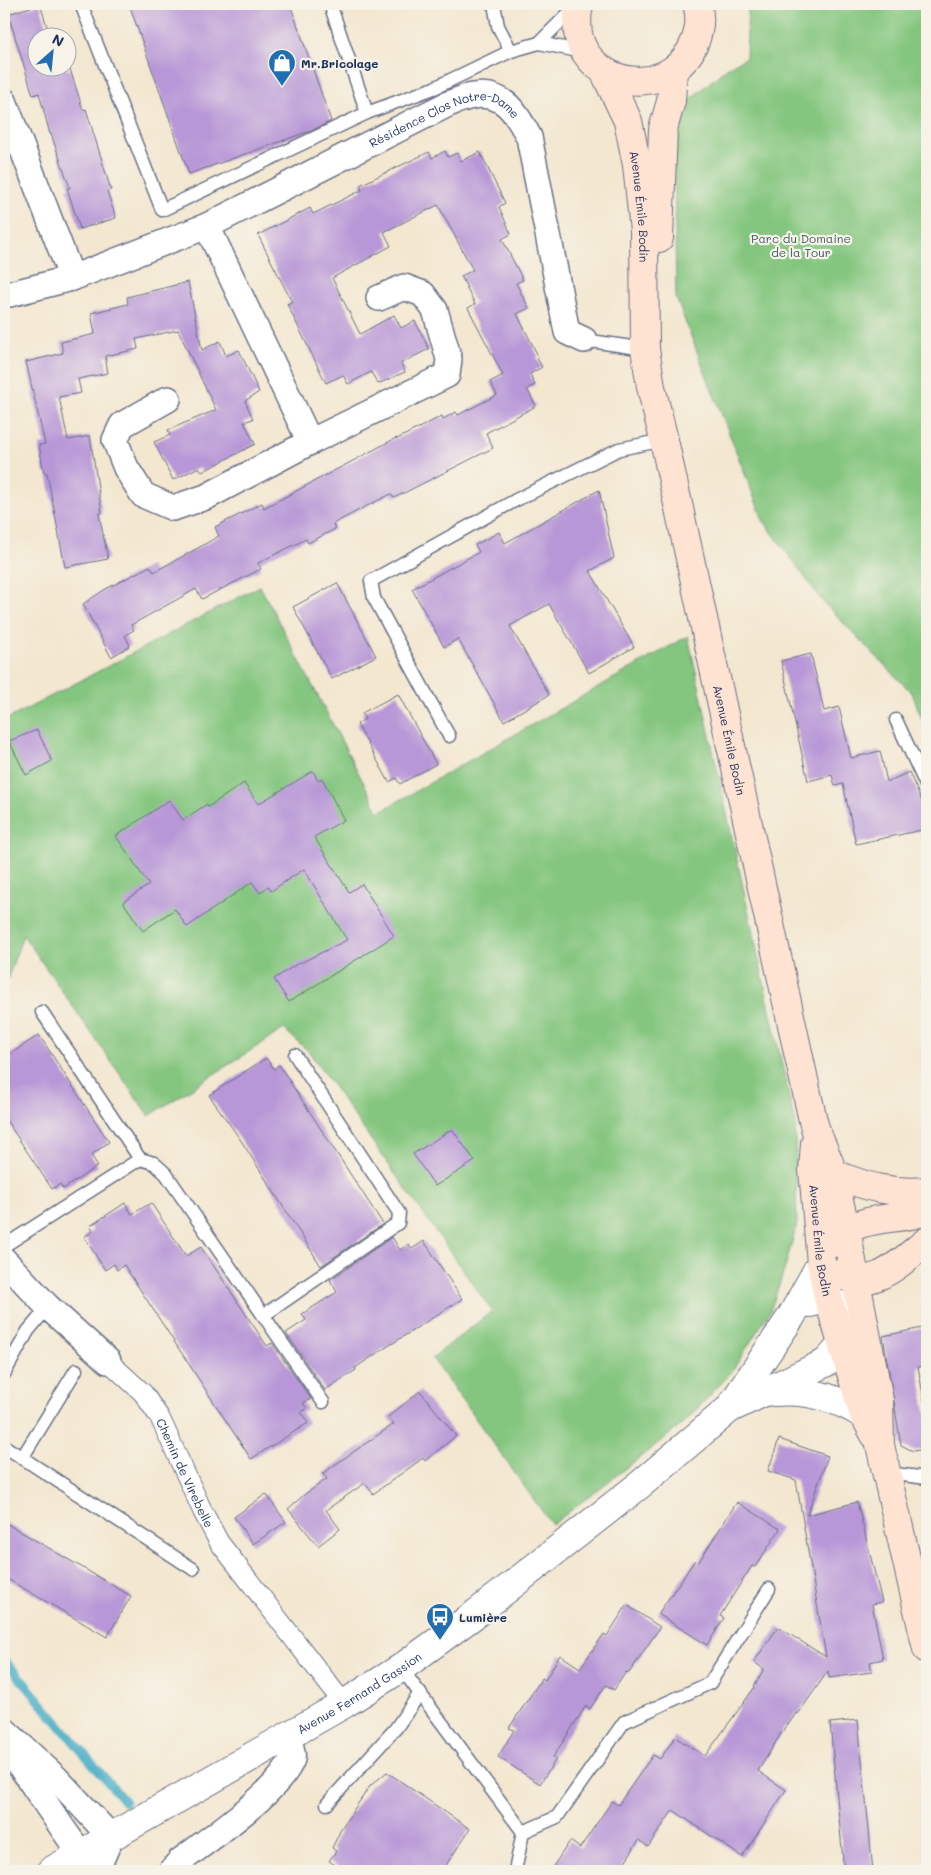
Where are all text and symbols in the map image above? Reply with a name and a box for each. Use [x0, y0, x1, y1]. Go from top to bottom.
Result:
north arrow [28, 28, 78, 78]
text: N [49, 29, 67, 51]
shop icon: Mr.Bricolage [267, 48, 297, 87]
place label: Mr.Bricolage [301, 55, 378, 71]
street label: Résidence Clos Notre-Dame [366, 87, 524, 151]
street label: Avenue Émile Bodin [626, 149, 652, 263]
park label: Parc du Domaine de la Tour [751, 230, 851, 260]
street label: Avenue Émile Bodin [710, 683, 749, 797]
street label: Avenue Émile Bodin [806, 1184, 836, 1298]
street label: Chemin de Virebelle [153, 1415, 218, 1530]
bus stop icon: Lumière [425, 1602, 455, 1641]
place label: Lumière [459, 1609, 507, 1625]
street label: Avenue Fernand Gassion [294, 1648, 424, 1737]

